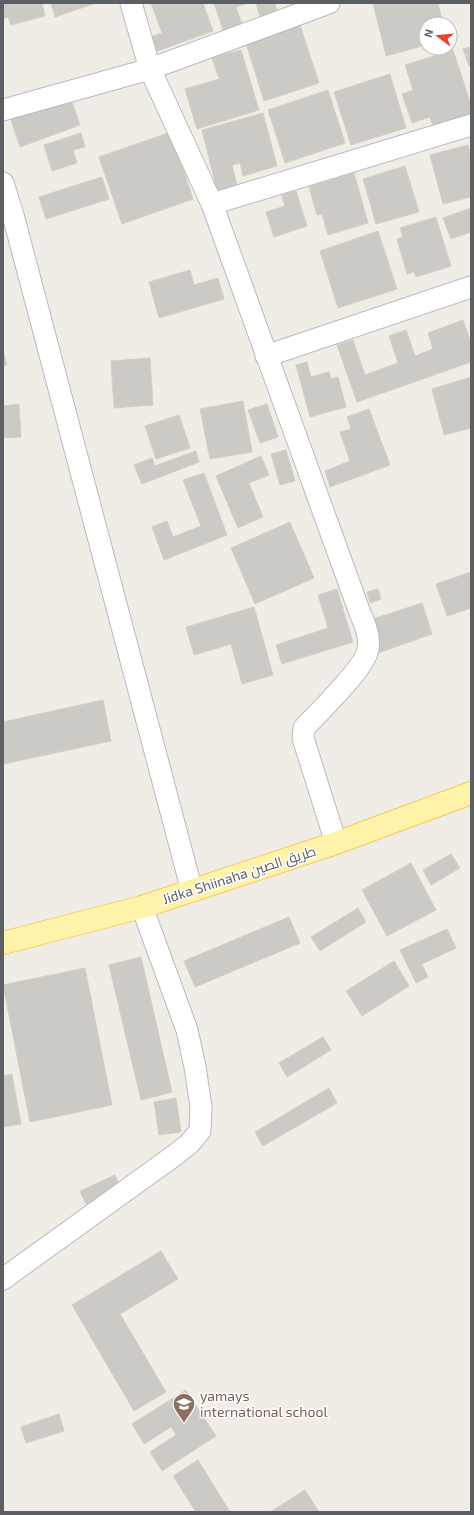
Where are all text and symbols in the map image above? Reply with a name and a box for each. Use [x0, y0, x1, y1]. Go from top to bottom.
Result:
north arrow [418, 16, 458, 56]
text: N [421, 27, 435, 39]
street label: Jidka Shiinaha طريق الصين [160, 842, 318, 908]
place label: yamays international school [200, 1387, 328, 1420]
school or university icon: yamays international school [171, 1391, 197, 1424]

